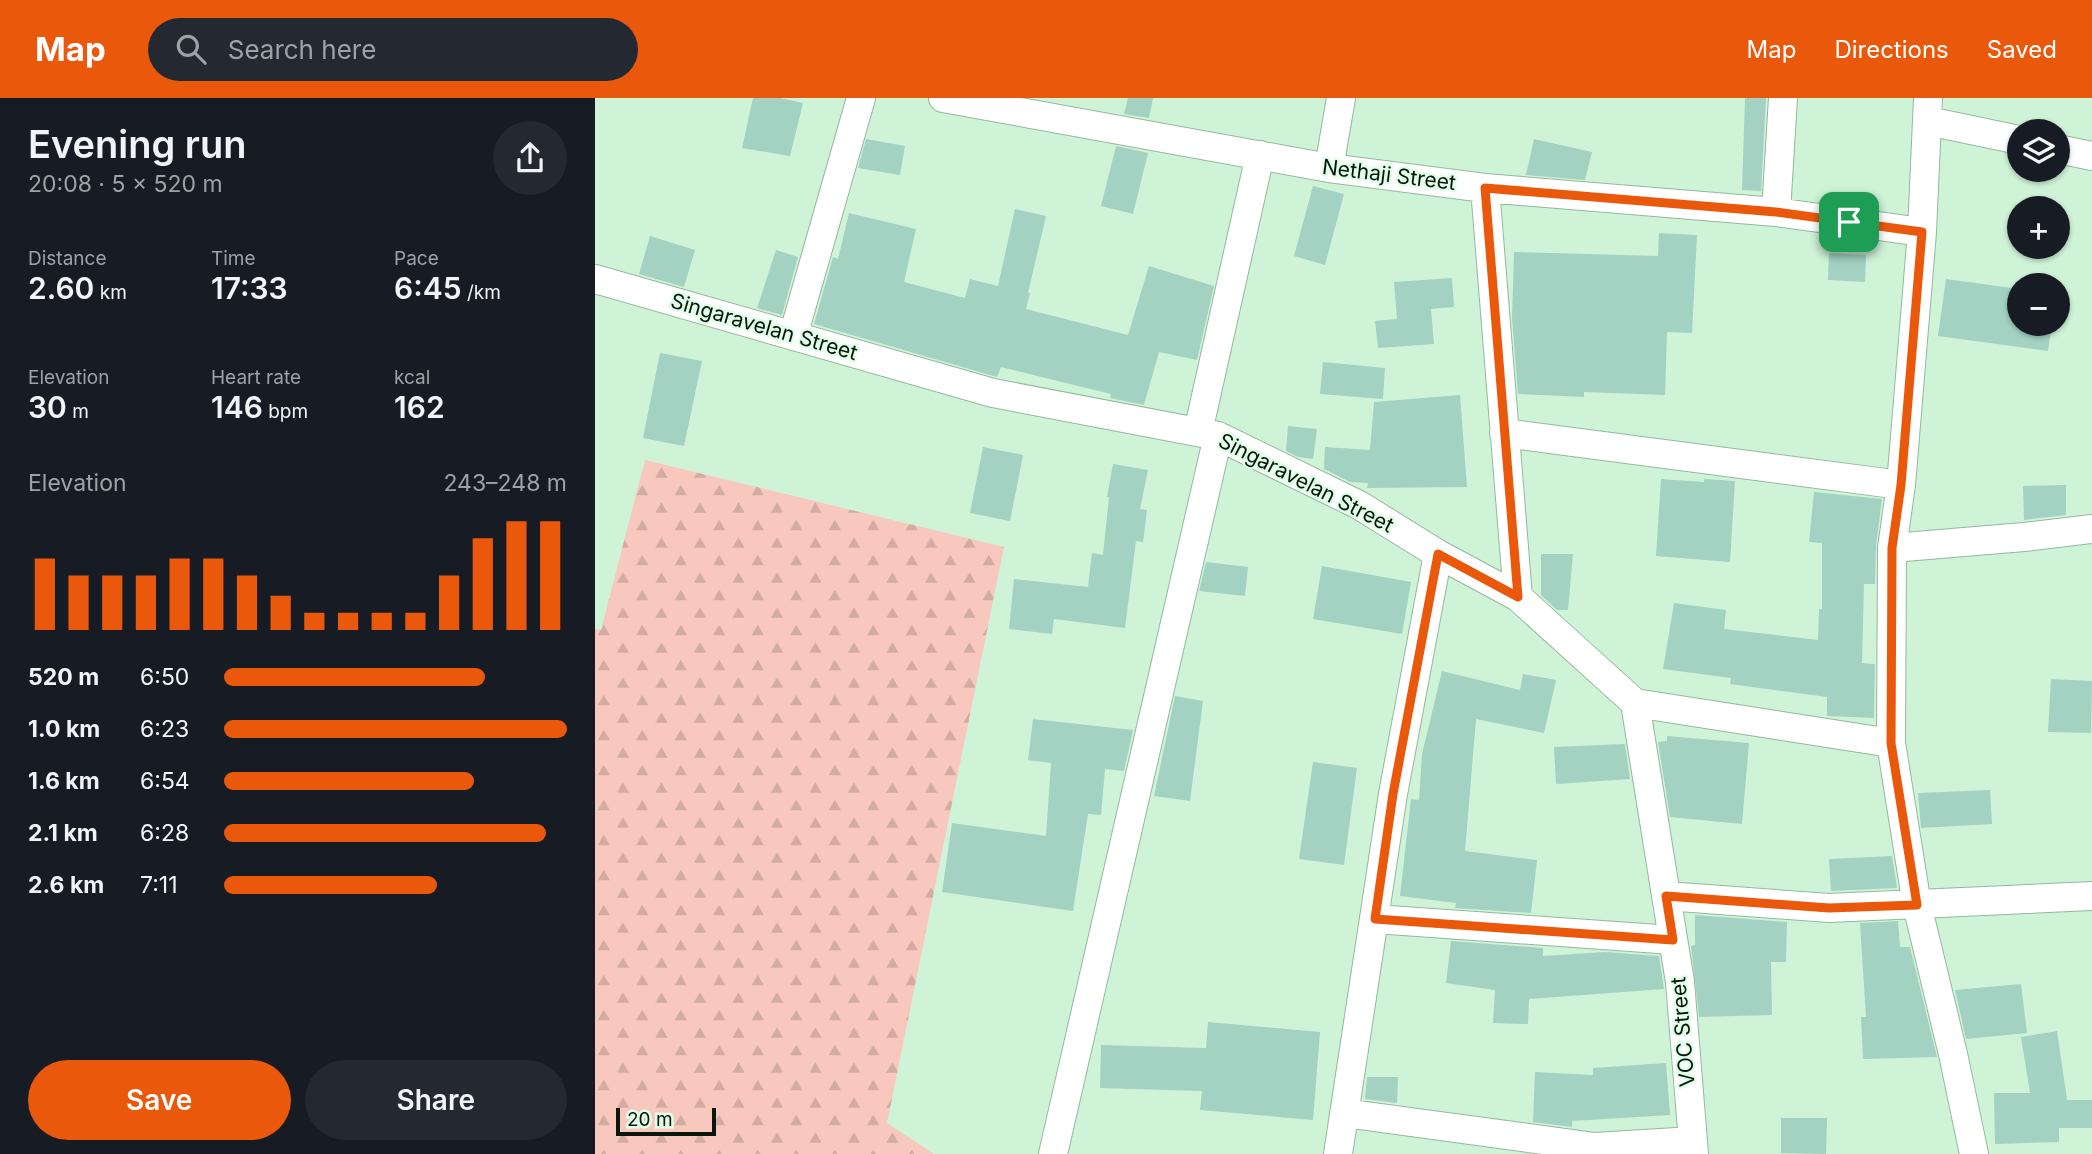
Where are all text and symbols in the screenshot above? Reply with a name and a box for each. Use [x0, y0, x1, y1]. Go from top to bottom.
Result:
search box [148, 18, 638, 81]
text: Map [35, 29, 106, 69]
icon: search [172, 30, 210, 68]
text: Search here [228, 34, 376, 65]
text: Map [1747, 35, 1796, 64]
text: Directions [1834, 35, 1949, 64]
text: Saved [1987, 35, 2057, 64]
map controls [2007, 119, 2070, 336]
button: layers [2007, 119, 2070, 182]
text: Evening run [28, 121, 246, 167]
button: share [493, 121, 567, 195]
street label: Nethaji Street [1321, 154, 1457, 195]
text: 20:08 · 5 × 520 m [28, 170, 223, 198]
pin [1819, 192, 1879, 252]
button: + [2007, 196, 2070, 259]
icon: arrive [1830, 203, 1868, 241]
text: Distance [28, 247, 106, 270]
text: Time [211, 247, 256, 270]
text: Pace [394, 247, 439, 270]
text: 2.60 [28, 270, 94, 306]
text: 17:33 [211, 270, 288, 306]
text: 6:45 [394, 270, 462, 306]
button: − [2007, 273, 2070, 336]
text: km [94, 281, 127, 304]
text: /km [462, 281, 501, 304]
street label: Singaravelan Street [668, 288, 861, 365]
text: Elevation [28, 366, 109, 389]
text: Heart rate [211, 366, 301, 389]
text: kcal [394, 366, 430, 389]
text: 30 [28, 389, 67, 425]
text: 146 [211, 389, 263, 425]
text: 162 [394, 389, 445, 425]
text: m [67, 400, 89, 423]
text: bpm [263, 400, 308, 423]
street label: Singaravelan Street [1215, 428, 1398, 538]
text: Elevation [28, 469, 127, 497]
text: 243–248 m [443, 469, 567, 497]
text: 520 m [28, 663, 99, 691]
text: 6:50 [140, 663, 189, 691]
text: 1.0 km [28, 715, 100, 743]
text: 6:23 [140, 715, 189, 743]
text: 1.6 km [28, 767, 100, 795]
text: 6:54 [140, 767, 190, 795]
text: 2.1 km [28, 819, 98, 847]
text: 6:28 [140, 819, 189, 847]
text: 2.6 km [28, 871, 104, 899]
text: 7:11 [140, 871, 178, 899]
street label: VOC Street [1665, 976, 1700, 1088]
button: Save [28, 1060, 291, 1140]
button: Share [305, 1060, 567, 1140]
scale bar [616, 1105, 716, 1137]
text: 20 m [627, 1108, 673, 1131]

